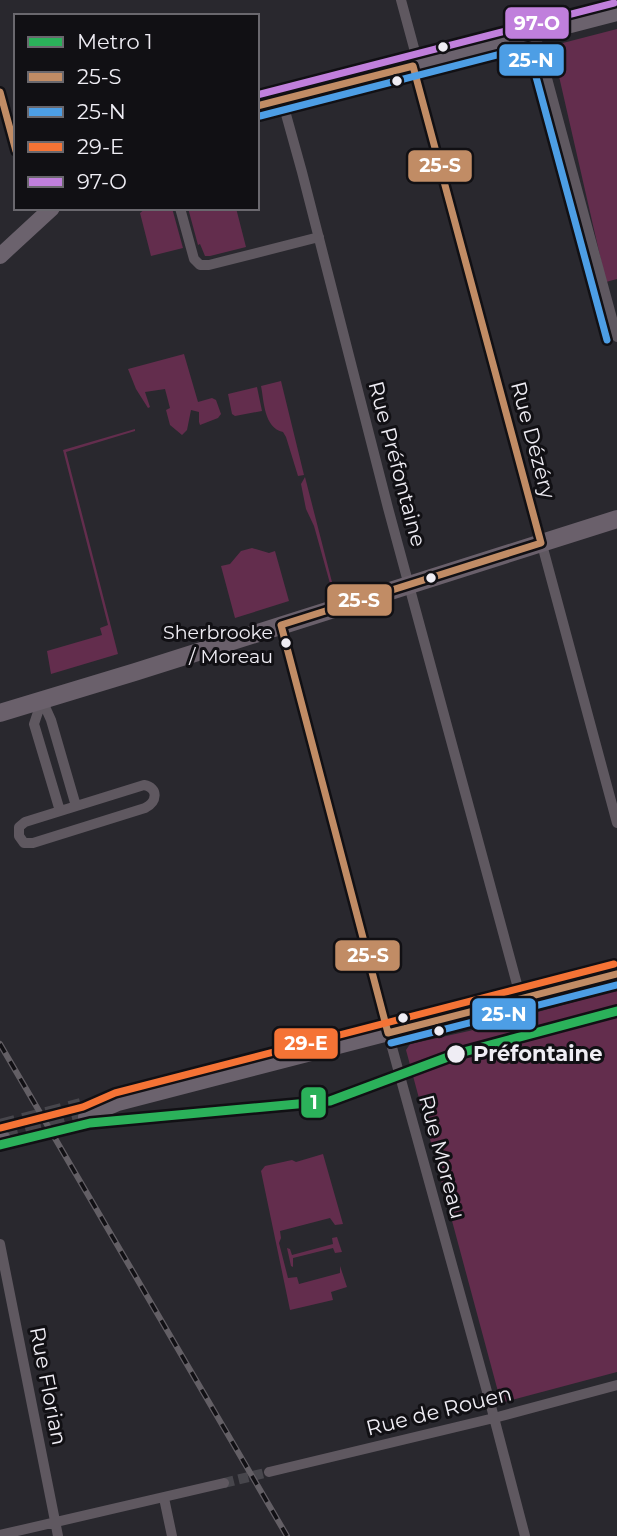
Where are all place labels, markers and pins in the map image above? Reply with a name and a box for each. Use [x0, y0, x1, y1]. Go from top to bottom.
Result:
unlabelled marker [436, 40, 450, 54]
unlabelled marker [390, 74, 404, 88]
unlabelled marker [424, 571, 438, 585]
place label: Sherbrooke / Moreau [163, 621, 273, 668]
marker: Sherbrooke / Moreau [279, 636, 293, 650]
unlabelled marker [396, 1011, 410, 1025]
unlabelled marker [432, 1024, 446, 1038]
place label: Préfontaine [473, 1041, 602, 1066]
marker: Préfontaine [445, 1043, 467, 1065]

